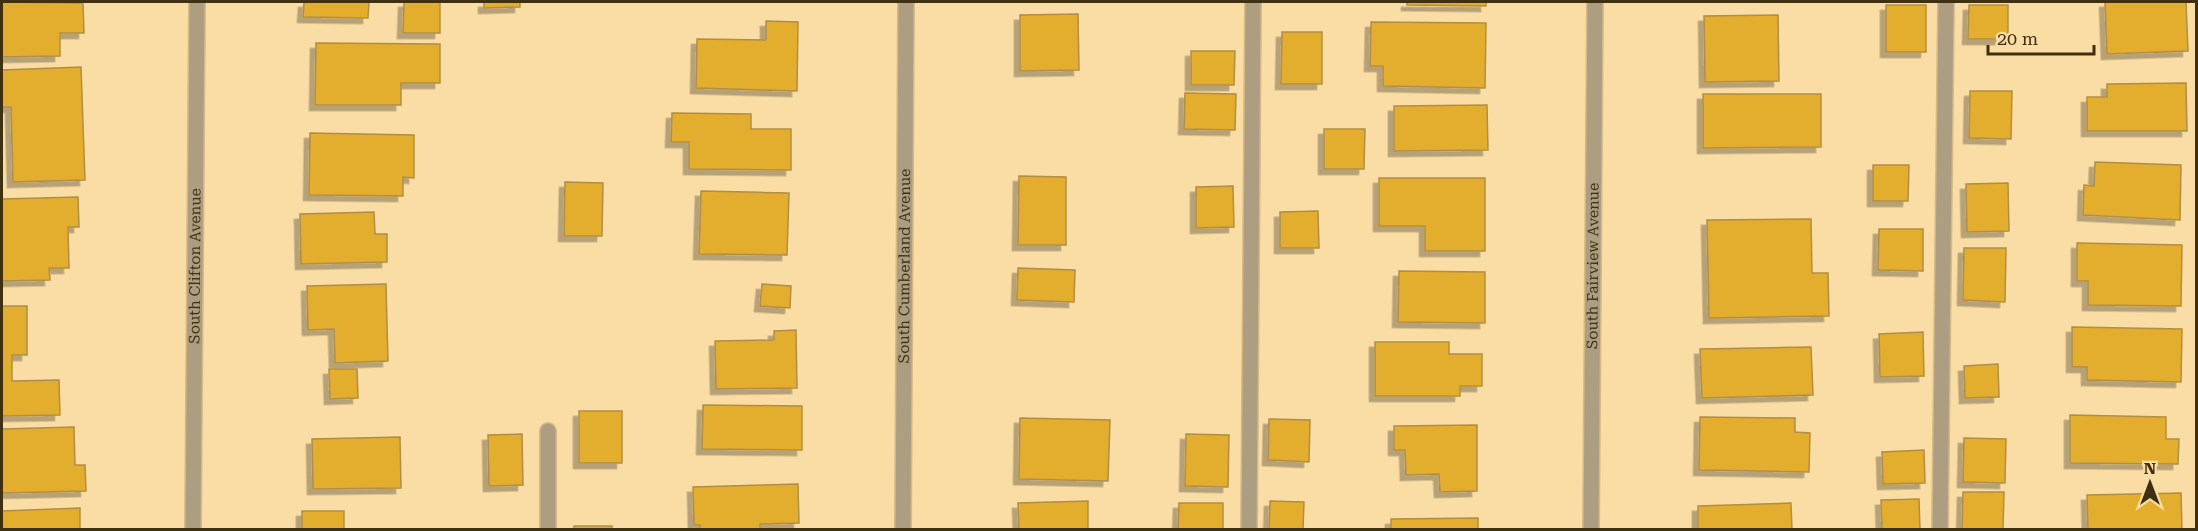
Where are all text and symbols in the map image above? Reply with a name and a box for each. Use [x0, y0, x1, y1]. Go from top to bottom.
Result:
scale bar [1988, 18, 2094, 56]
text: 20 m [1997, 28, 2038, 49]
street label: South Cumberland Avenue [895, 169, 914, 363]
street label: South Fairview Avenue [1583, 183, 1603, 349]
street label: South Clifton Avenue [185, 188, 205, 344]
north arrow [2120, 453, 2180, 513]
text: N [2144, 459, 2156, 478]

